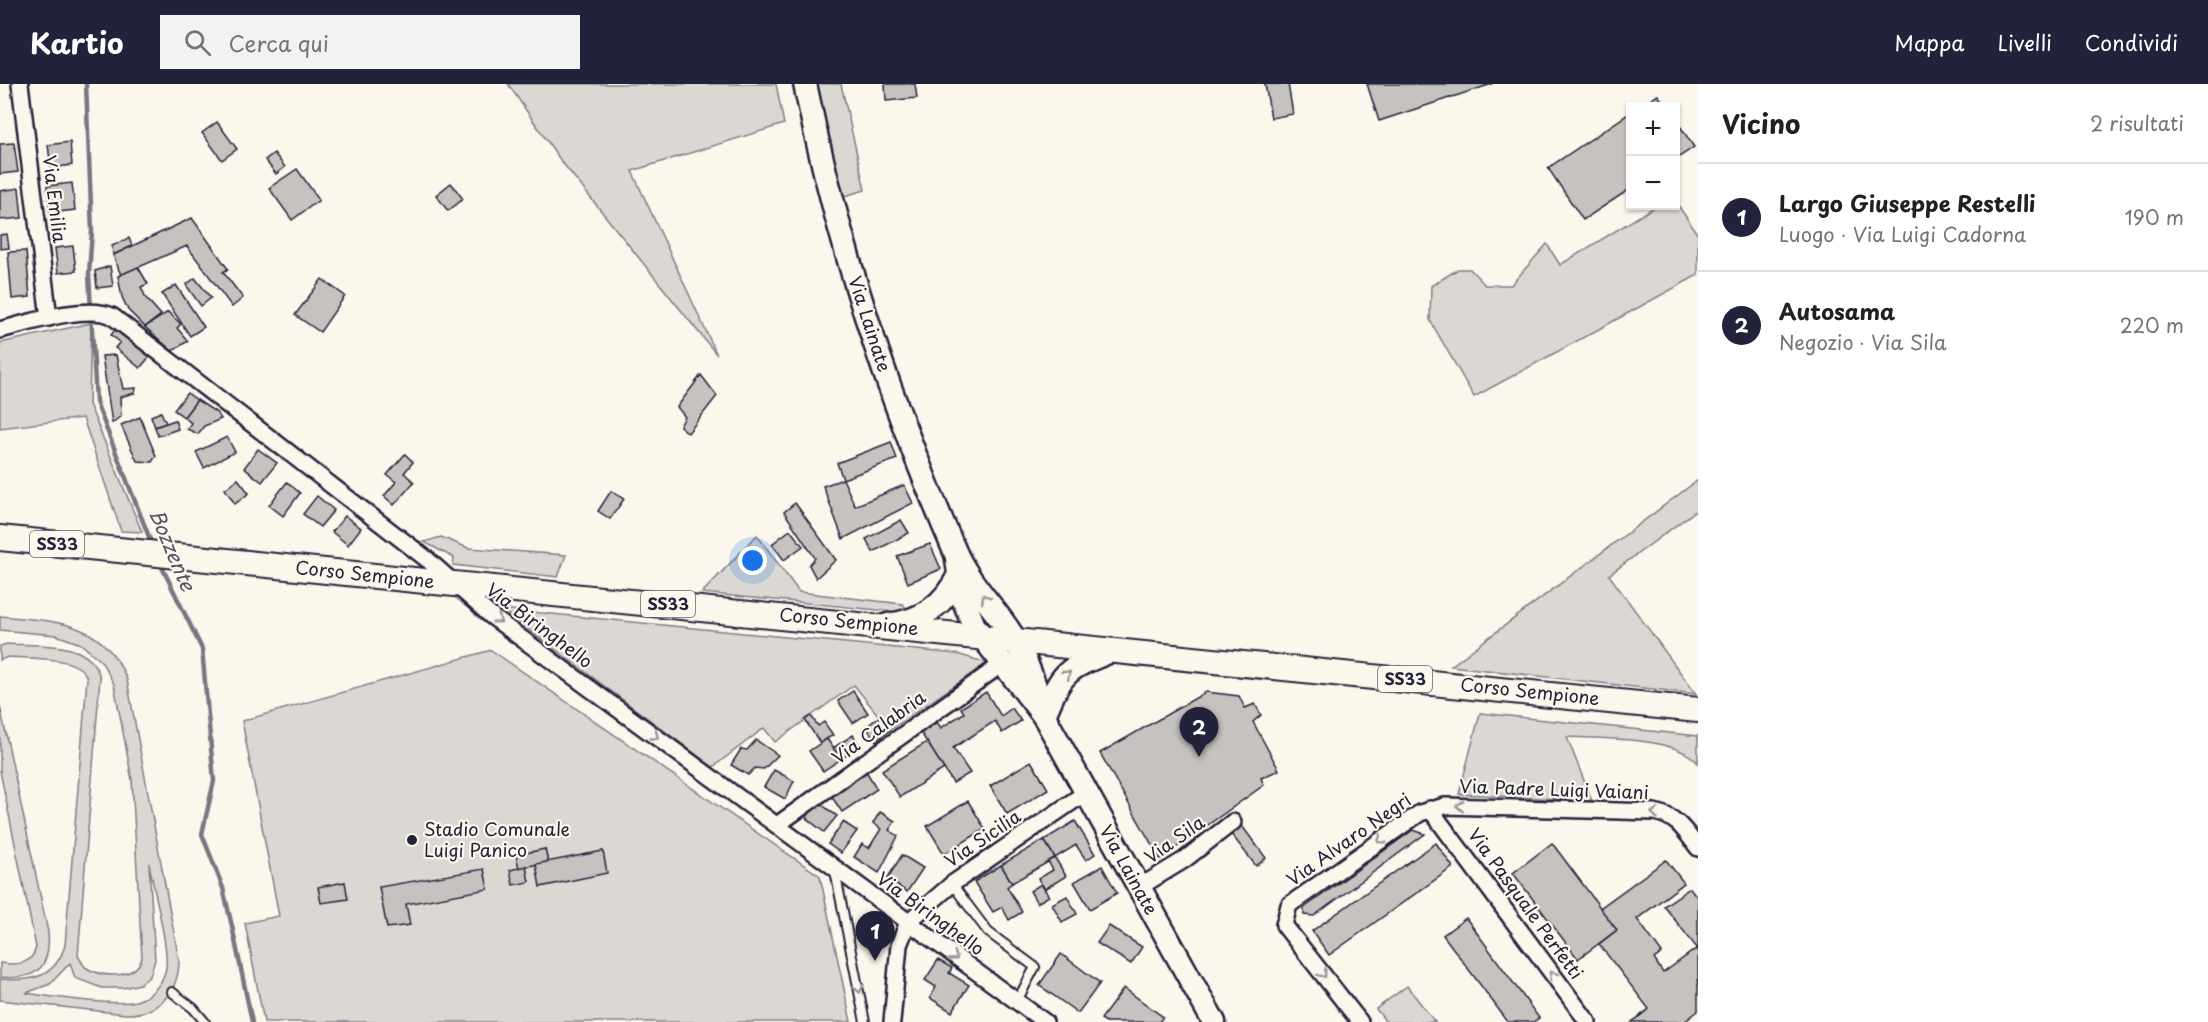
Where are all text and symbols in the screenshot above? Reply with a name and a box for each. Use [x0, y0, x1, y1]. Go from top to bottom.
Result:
search box [160, 15, 580, 69]
text: Kartio [30, 21, 124, 64]
icon: search [181, 26, 214, 59]
text: Cerca qui [229, 26, 329, 59]
text: Mappa [1895, 26, 1965, 58]
text: Livelli [1998, 26, 2052, 58]
text: Condividi [2085, 26, 2178, 58]
map controls [1626, 102, 1680, 210]
button: + [1626, 102, 1680, 156]
text: Vicino [1722, 104, 1800, 143]
text: 2 risultati [2090, 108, 2184, 138]
street label: Via Emilia [37, 154, 74, 244]
button: − [1626, 156, 1680, 210]
text: Largo Giuseppe Restelli [1779, 186, 2036, 219]
text: 1 [1737, 202, 1746, 232]
text: 190 m [2125, 202, 2184, 232]
text: Luogo · Via Luigi Cadorna [1779, 219, 2026, 249]
street label: Via Lainate [842, 272, 899, 375]
text: Autosama [1779, 294, 1895, 327]
text: 2 [1734, 310, 1749, 340]
text: 220 m [2120, 310, 2184, 340]
text: Negozio · Via Sila [1779, 327, 1947, 357]
water label: Bozzente [142, 504, 204, 596]
road number: SS33 [30, 531, 84, 557]
your location [738, 546, 767, 575]
street label: Corso Sempione [294, 553, 436, 594]
street label: Via Biringhello [481, 576, 599, 674]
road number: SS33 [641, 591, 695, 617]
one-way arrow [982, 594, 993, 605]
street label: Corso Sempione [778, 600, 920, 641]
one-way arrow [491, 613, 502, 624]
road number: SS33 [1378, 666, 1432, 692]
one-way arrow [1060, 670, 1071, 681]
street label: Corso Sempione [1459, 670, 1601, 711]
street label: Via Calabria [826, 683, 931, 770]
pin: 2 [1180, 708, 1218, 757]
one-way arrow [648, 729, 659, 740]
street label: Via Padre Luigi Vaiani [1459, 772, 1649, 805]
street label: Via Alvaro Negri [1280, 786, 1416, 892]
one-way arrow [1456, 800, 1465, 812]
street label: Via Sicilia [939, 802, 1026, 873]
one-way arrow [1650, 807, 1659, 820]
street label: Via Sila [1139, 808, 1210, 869]
place label: Stadio Comunale Luigi Panico [424, 815, 570, 863]
street label: Via Lainate [1093, 819, 1165, 919]
street label: Via Pasquale Perfetti [1462, 822, 1590, 984]
marker: Stadio Comunale Luigi Panico [405, 833, 419, 847]
one-way arrow [1377, 833, 1388, 844]
street label: Via Biringhello [871, 864, 990, 961]
pin: 1 [856, 912, 894, 961]
one-way arrow [948, 950, 959, 961]
one-way arrow [1315, 967, 1326, 978]
one-way arrow [1549, 970, 1560, 981]
one-way arrow [852, 983, 865, 993]

